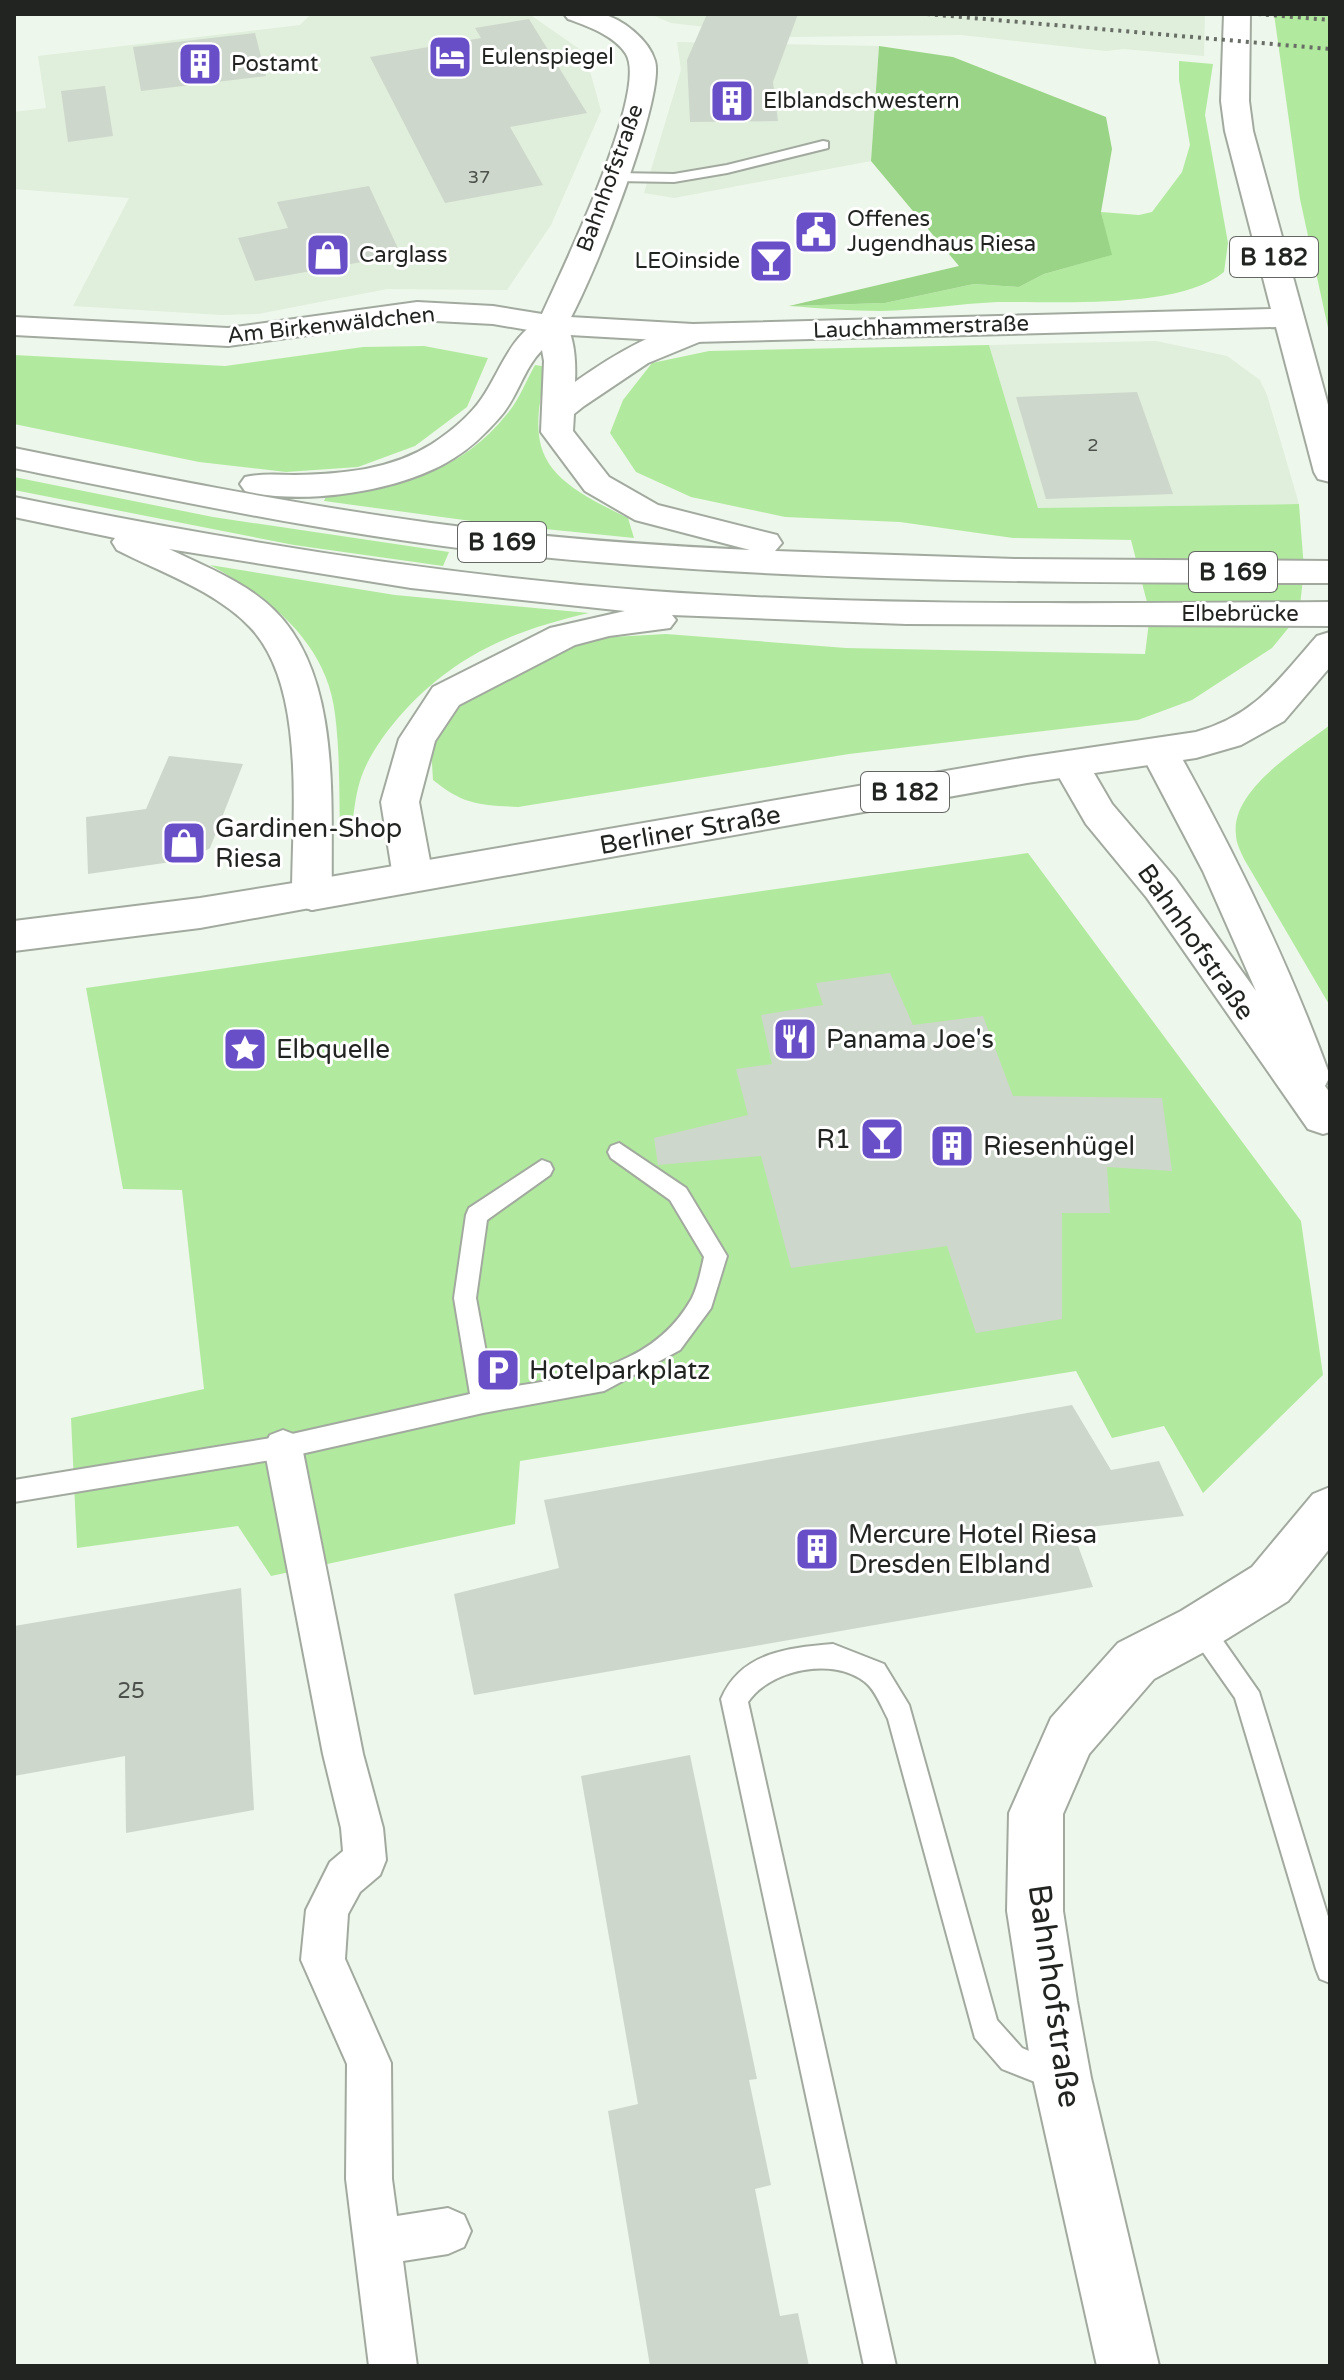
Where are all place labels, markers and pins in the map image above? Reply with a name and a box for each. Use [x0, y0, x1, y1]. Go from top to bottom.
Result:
hotel icon: Eulenspiegel [426, 33, 474, 81]
building icon: Postamt [176, 40, 224, 88]
place label: Eulenspiegel [481, 44, 614, 70]
place label: Postamt [231, 51, 318, 77]
building icon: Elblandschwestern [708, 77, 756, 125]
place label: Elblandschwestern [763, 88, 960, 114]
place label: Offenes Jugendhaus Riesa [847, 206, 1036, 257]
public building icon: Offenes Jugendhaus Riesa [792, 208, 840, 256]
shop icon: Carglass [304, 231, 352, 279]
bar icon: LEOinside [747, 237, 795, 285]
place label: Carglass [359, 242, 448, 268]
place label: LEOinside [635, 248, 740, 274]
place label: Gardinen-Shop Riesa [215, 813, 402, 874]
shop icon: Gardinen-Shop Riesa [160, 819, 208, 867]
restaurant icon: Panama Joe's [771, 1015, 819, 1063]
place label: Panama Joe's [826, 1024, 994, 1055]
place icon: Elbquelle [221, 1025, 269, 1073]
place label: Elbquelle [276, 1034, 390, 1065]
bar icon: R1 [858, 1115, 906, 1163]
building icon: Riesenhügel [928, 1122, 976, 1170]
place label: R1 [816, 1124, 851, 1155]
place label: Riesenhügel [983, 1131, 1135, 1162]
parking icon: Hotelparkplatz [474, 1346, 522, 1394]
place label: Hotelparkplatz [529, 1355, 710, 1386]
place label: Mercure Hotel Riesa Dresden Elbland [848, 1519, 1097, 1580]
building icon: Mercure Hotel Riesa Dresden Elbland [793, 1525, 841, 1573]

